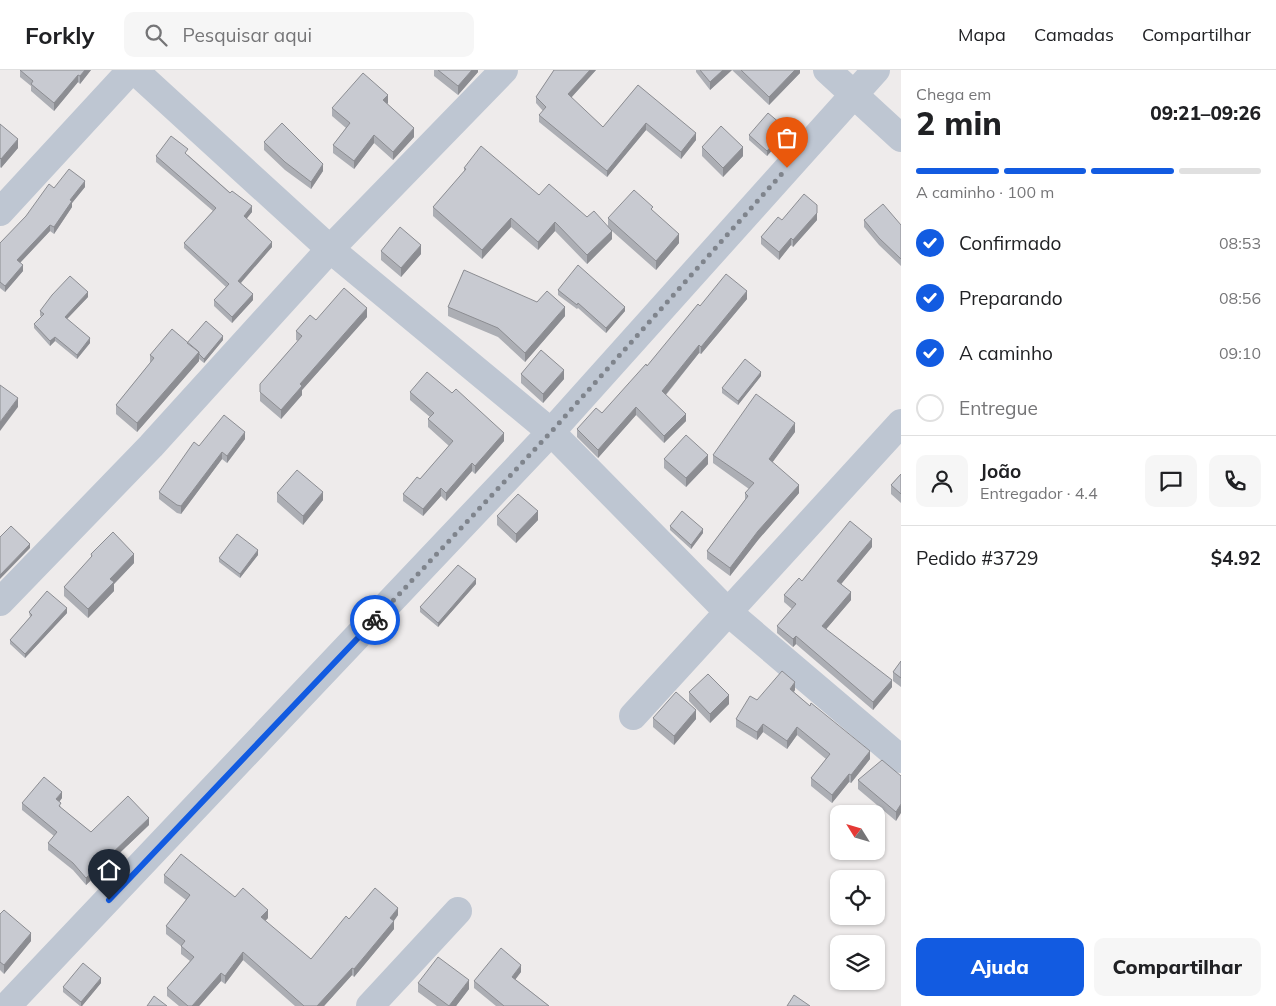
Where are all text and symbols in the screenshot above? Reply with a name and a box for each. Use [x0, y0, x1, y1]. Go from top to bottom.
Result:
search box [124, 12, 474, 57]
text: Forkly [25, 20, 94, 50]
icon: search [142, 21, 170, 49]
text: Pesquisar aqui [182, 23, 312, 47]
text: Mapa [958, 23, 1006, 46]
text: Camadas [1034, 23, 1114, 46]
text: Compartilhar [1142, 23, 1251, 46]
text: Chega em [916, 84, 991, 104]
text: 09:21–09:26 [1150, 101, 1261, 125]
text: 2 min [916, 103, 1002, 143]
pin [766, 117, 808, 168]
icon: bag [773, 124, 801, 152]
text: A caminho · 100 m [916, 182, 1054, 202]
icon: check [916, 229, 944, 257]
text: Confirmado [959, 231, 1061, 255]
text: 08:53 [1219, 233, 1261, 253]
icon: check [916, 284, 944, 312]
text: Preparando [959, 286, 1063, 310]
text: 08:56 [1219, 288, 1261, 308]
icon: check [916, 339, 944, 367]
text: A caminho [959, 341, 1053, 365]
text: 09:10 [1219, 343, 1261, 363]
text: Entregue [959, 396, 1038, 420]
button: person [916, 455, 968, 507]
button: chat [1145, 455, 1197, 507]
button: phone [1209, 455, 1261, 507]
text: João [980, 459, 1021, 483]
text: Entregador · 4.4 [980, 483, 1097, 503]
text: Pedido #3729 [916, 546, 1038, 570]
text: $4.92 [1211, 546, 1261, 570]
courier [350, 595, 400, 645]
icon: bike [361, 606, 389, 634]
north arrow [830, 805, 885, 860]
map controls [830, 805, 885, 990]
pin [88, 849, 130, 900]
icon: home [95, 856, 123, 884]
button: locate [830, 870, 885, 925]
button: layers [830, 935, 885, 990]
button: Ajuda [916, 938, 1084, 996]
button: Compartilhar [1094, 938, 1261, 996]

